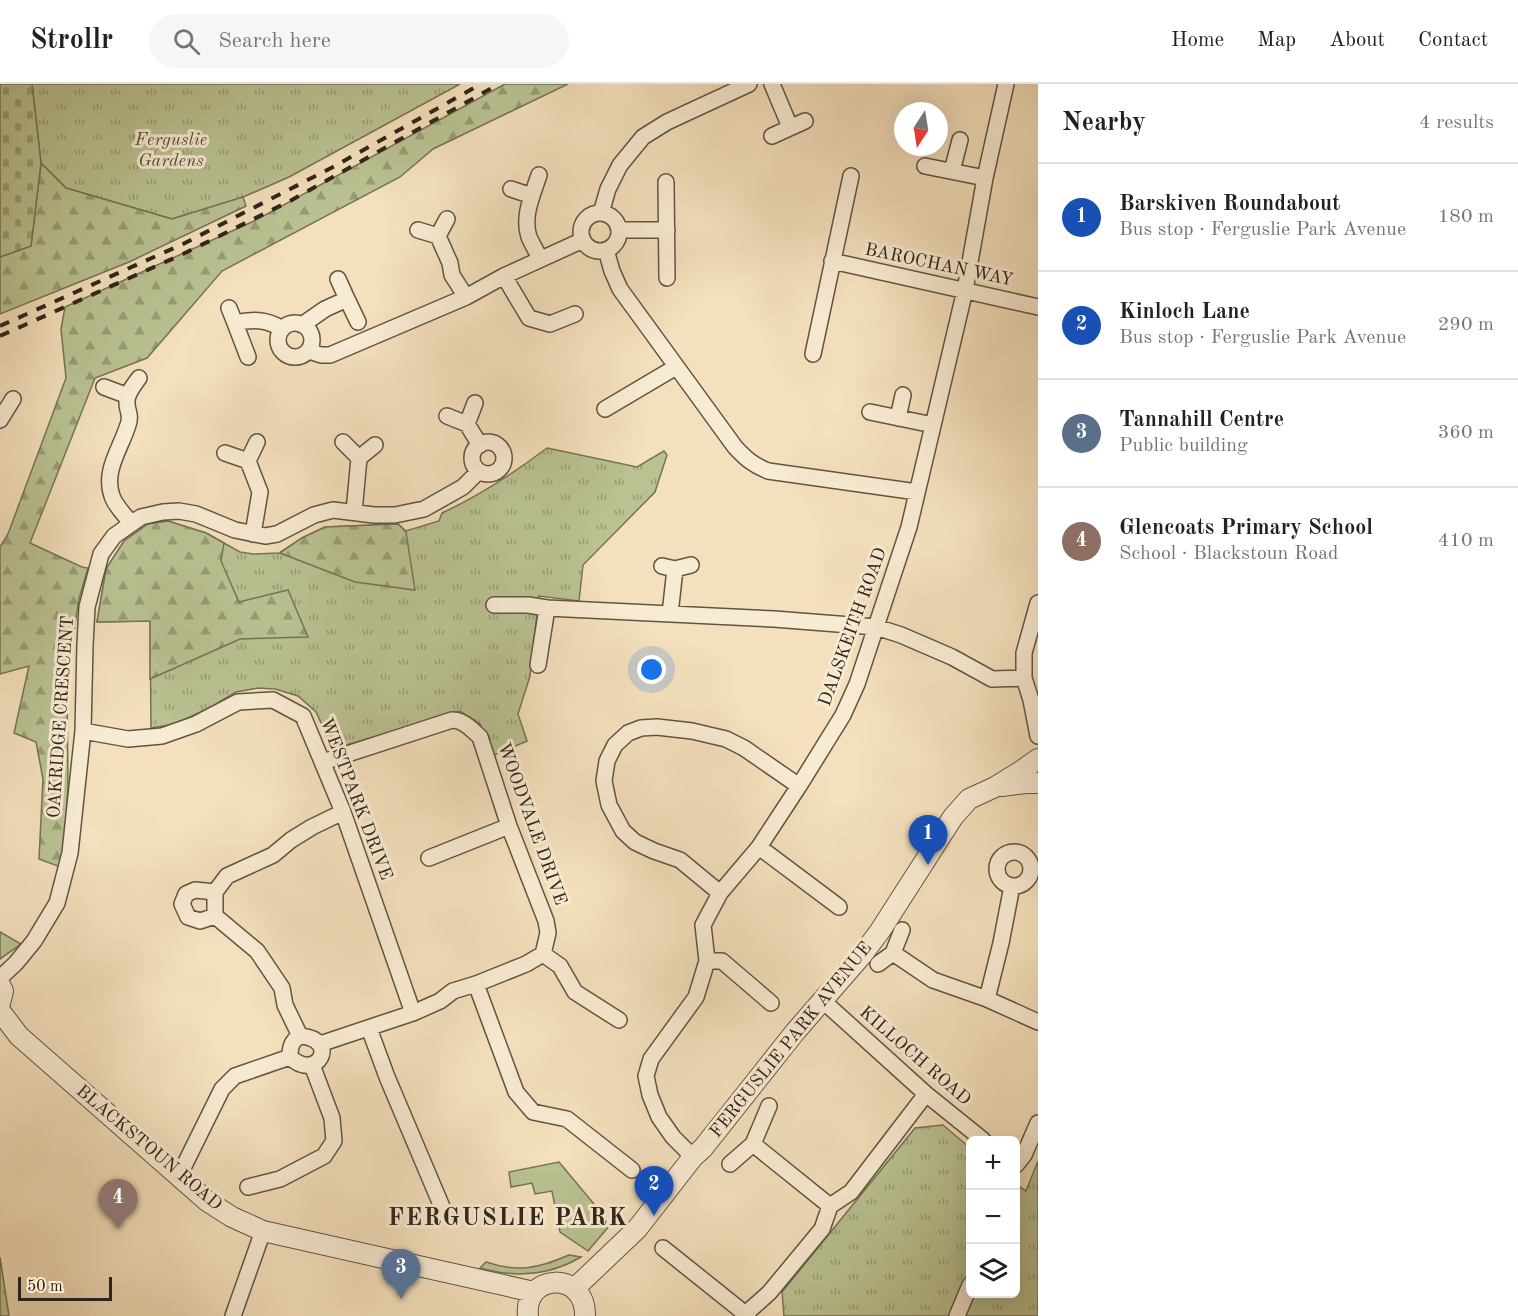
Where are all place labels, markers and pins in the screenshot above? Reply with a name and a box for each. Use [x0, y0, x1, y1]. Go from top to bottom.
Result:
pin: 1 [908, 816, 948, 865]
pin: 2 [634, 1166, 674, 1216]
pin: 4 [98, 1180, 138, 1229]
pin: 3 [382, 1250, 420, 1299]

